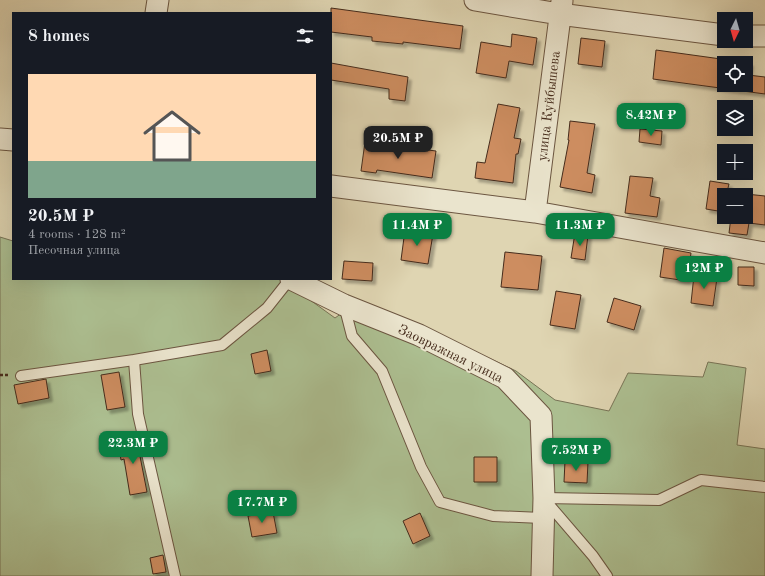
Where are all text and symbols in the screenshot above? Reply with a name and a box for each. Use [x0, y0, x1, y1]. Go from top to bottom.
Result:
north arrow [717, 12, 753, 48]
map controls [717, 12, 753, 224]
icon: filters [294, 25, 316, 47]
text: 8 homes [28, 28, 90, 45]
street label: улица Куйбышева [535, 50, 563, 162]
button: locate [717, 56, 753, 92]
icon: home [136, 100, 208, 172]
button: layers [717, 100, 753, 136]
pin: 8.42M ₽ [614, 103, 688, 137]
text: 8.42M ₽ [626, 109, 676, 122]
pin: 20.5M ₽ [361, 126, 435, 160]
text: 20.5M ₽ [373, 132, 423, 145]
button: + [717, 144, 753, 180]
button: − [717, 188, 753, 224]
text: 20.5M ₽ [28, 208, 94, 225]
pin: 11.4M ₽ [380, 213, 454, 247]
pin: 11.3M ₽ [543, 213, 617, 247]
text: 11.4M ₽ [392, 219, 442, 232]
text: 11.3M ₽ [555, 219, 605, 232]
text: 4 rooms · 128 m² [28, 228, 126, 241]
text: Песочная улица [28, 244, 120, 257]
pin: 12M ₽ [676, 256, 732, 290]
text: 12M ₽ [684, 262, 724, 275]
street label: Заовражная улица [396, 322, 505, 385]
pin: 22.3M ₽ [96, 431, 170, 465]
text: 22.3M ₽ [108, 437, 158, 450]
pin: 7.52M ₽ [539, 438, 613, 472]
text: 7.52M ₽ [551, 444, 601, 457]
pin: 17.7M ₽ [225, 490, 299, 524]
text: 17.7M ₽ [237, 496, 287, 509]

